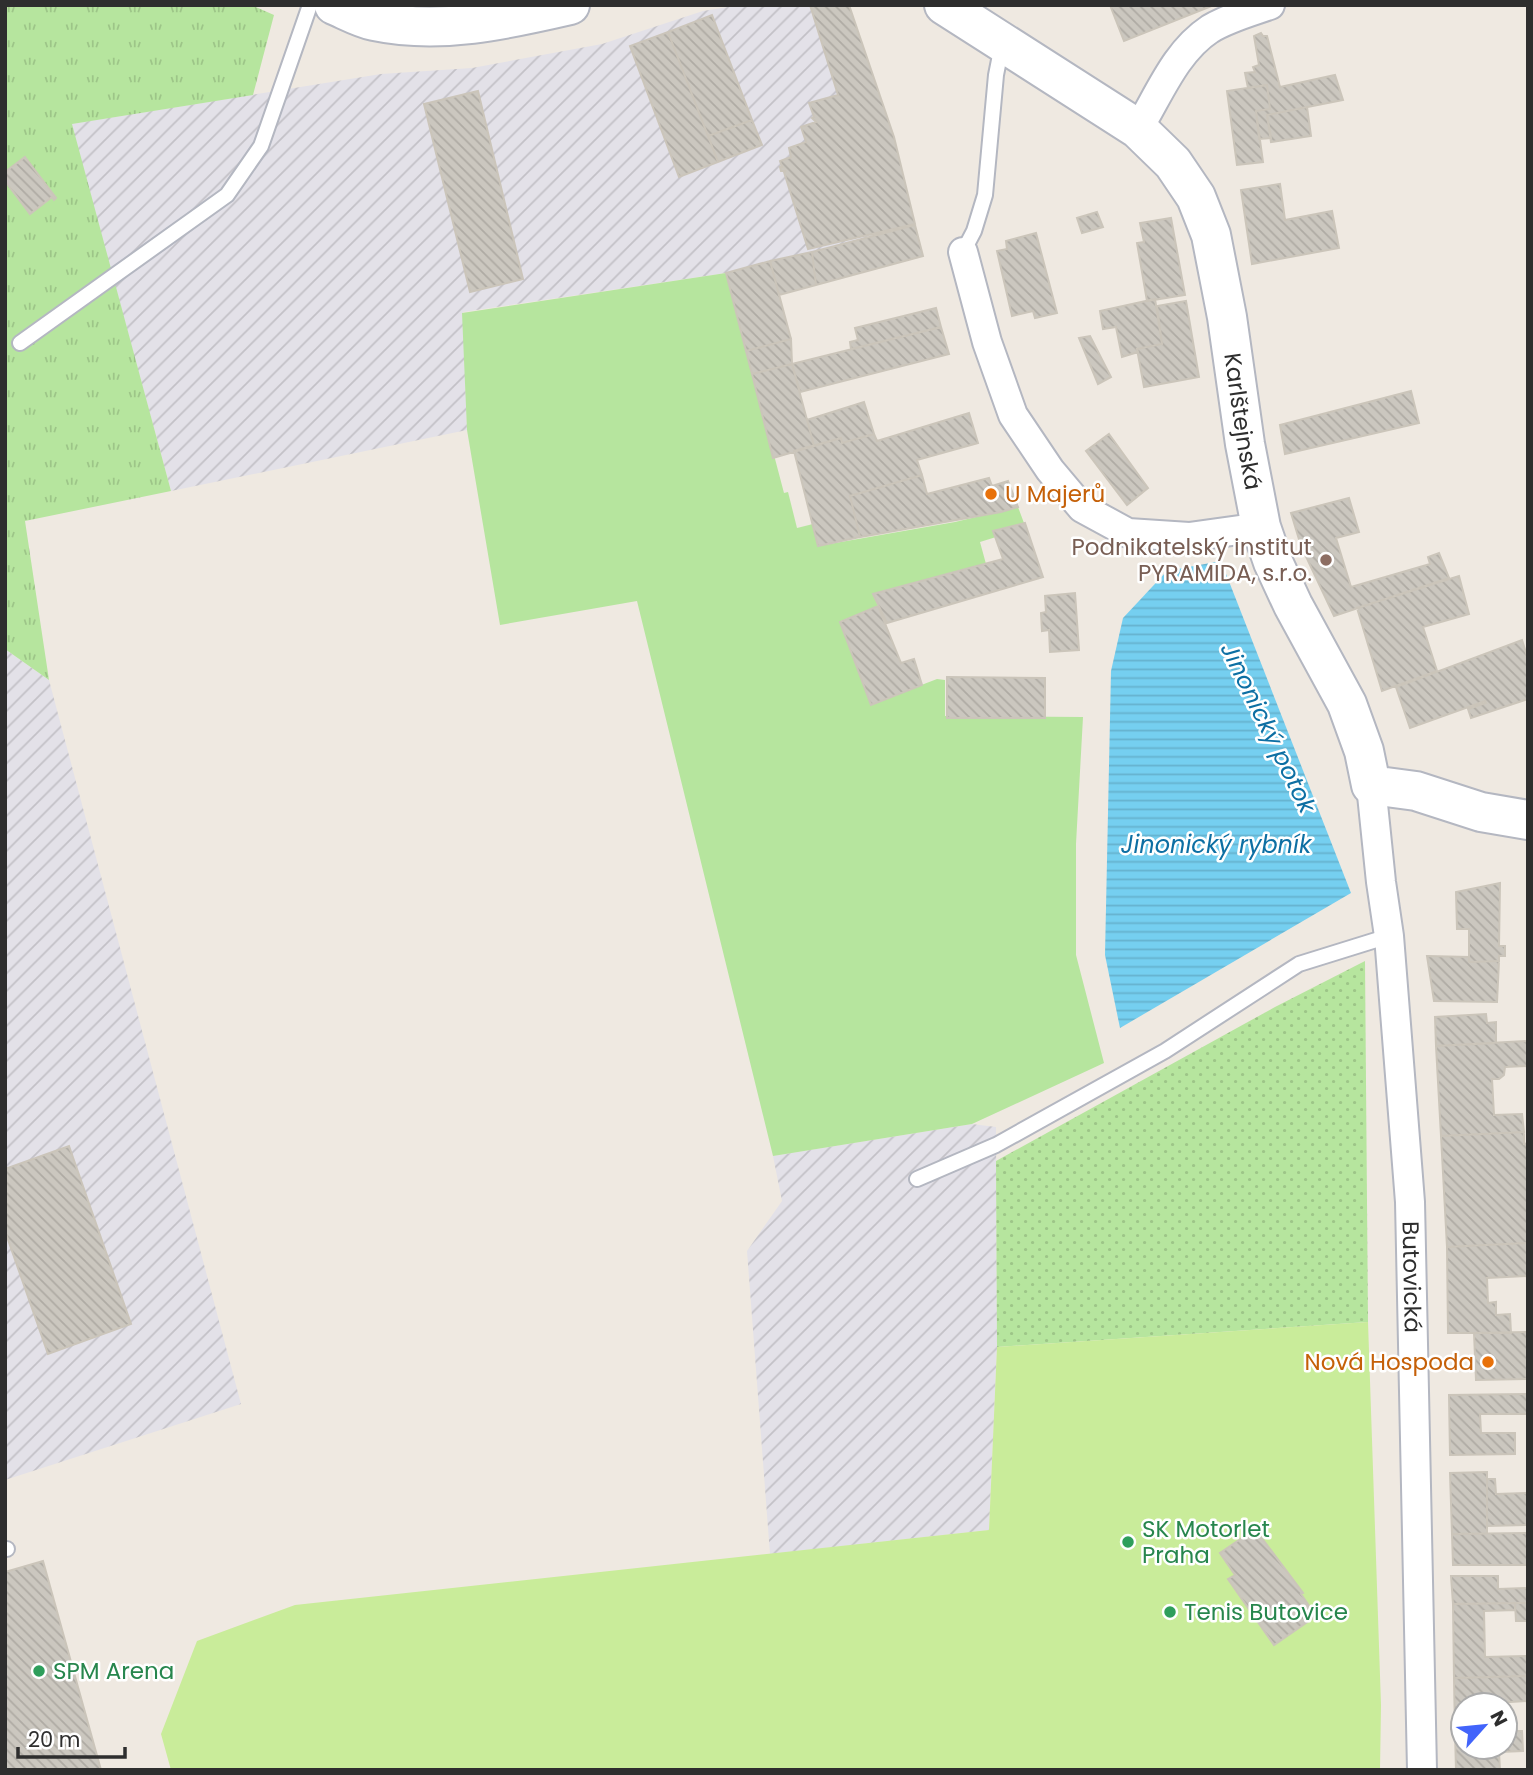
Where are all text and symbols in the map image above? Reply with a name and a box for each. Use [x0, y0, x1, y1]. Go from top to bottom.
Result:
street label: Karlštejnská [1216, 351, 1269, 493]
place label: U Majerů [1005, 478, 1105, 510]
marker: U Majerů [983, 486, 999, 502]
place label: Podnikatelský institut PYRAMIDA, s.r.o. [1072, 531, 1312, 589]
marker: Podnikatelský institut PYRAMIDA, s.r.o. [1318, 552, 1334, 568]
water label: Jinonický potok [1213, 637, 1325, 820]
water label: Jinonický rybník [1121, 828, 1313, 861]
street label: Butovická [1394, 1221, 1429, 1333]
place label: Nová Hospoda [1305, 1346, 1474, 1378]
marker: Nová Hospoda [1480, 1354, 1496, 1370]
place label: SK Motorlet Praha [1142, 1513, 1270, 1571]
marker: SK Motorlet Praha [1120, 1534, 1136, 1550]
place label: Tenis Butovice [1184, 1596, 1348, 1628]
marker: Tenis Butovice [1162, 1604, 1178, 1620]
place label: SPM Arena [53, 1655, 174, 1687]
marker: SPM Arena [31, 1663, 47, 1679]
north arrow [1449, 1691, 1519, 1761]
text: N [1483, 1706, 1514, 1731]
scale bar [18, 1716, 124, 1760]
text: 20 m [28, 1725, 81, 1754]

